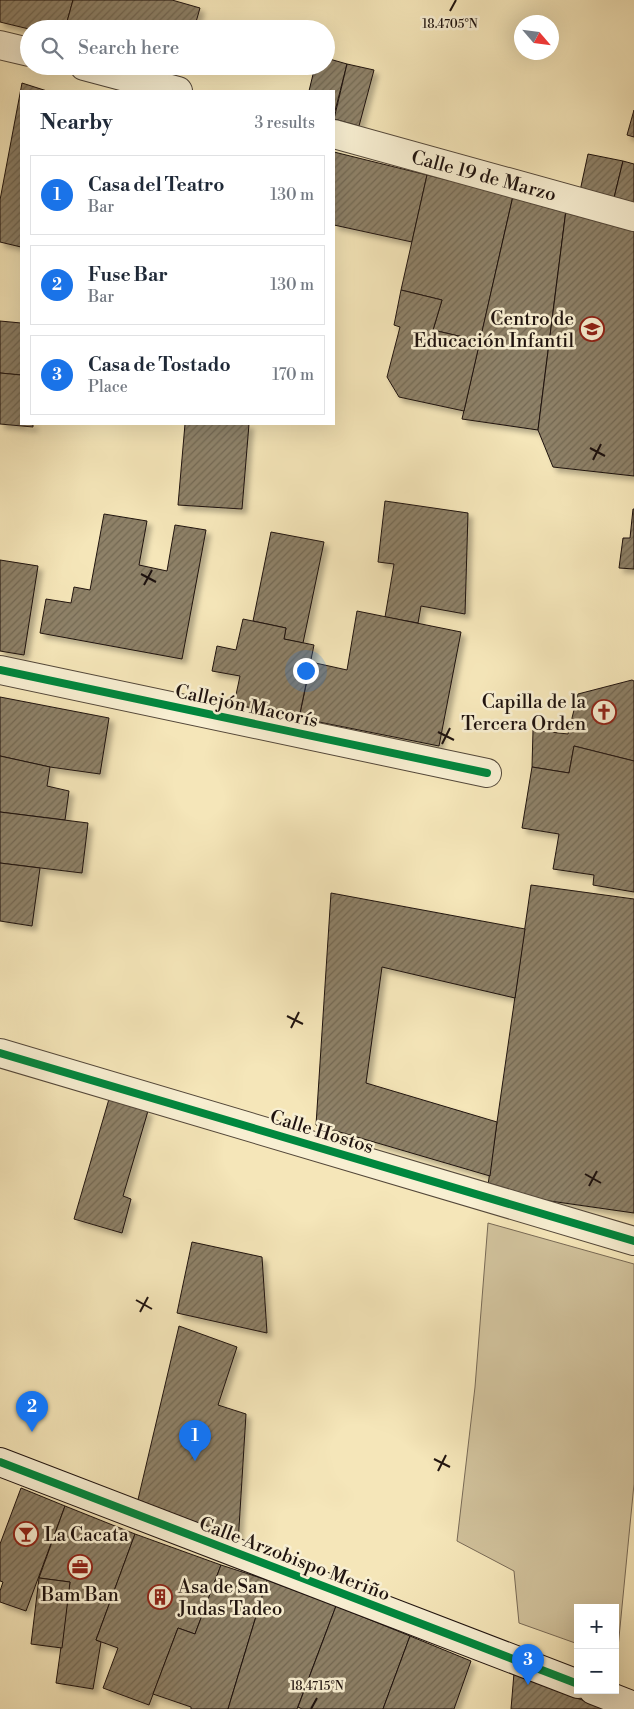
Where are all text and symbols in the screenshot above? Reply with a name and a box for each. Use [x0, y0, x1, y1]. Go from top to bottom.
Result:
north arrow [514, 15, 559, 60]
text: 18.4705°N [422, 17, 478, 32]
search box [20, 20, 335, 75]
icon: search [38, 34, 66, 62]
text: Search here [78, 36, 179, 60]
text: Nearby [40, 110, 113, 136]
text: 3 results [254, 113, 315, 133]
street label: Calle 19 de Marzo [409, 145, 559, 207]
text: Casa del Teatro [88, 173, 224, 197]
text: 1 [53, 185, 61, 205]
text: 130 m [270, 185, 314, 205]
text: Bar [88, 197, 114, 217]
text: Fuse Bar [88, 263, 168, 287]
text: 2 [52, 275, 62, 295]
text: 130 m [270, 275, 314, 295]
text: Bar [88, 287, 114, 307]
place label: Centro de Educación Infantil [413, 307, 574, 353]
school or university icon: Centro de Educación Infantil [579, 316, 605, 342]
text: Casa de Tostado [88, 353, 231, 377]
text: 3 [52, 365, 62, 385]
text: 170 m [272, 365, 314, 385]
text: Place [88, 377, 128, 397]
your location [293, 658, 319, 684]
street label: Callejón Macorís [173, 679, 320, 733]
place label: Capilla de la Tercera Orden [461, 690, 586, 736]
church icon: Capilla de la Tercera Orden [591, 699, 617, 725]
street label: Calle Hostos [267, 1105, 377, 1159]
pin: 2 [16, 1391, 48, 1432]
pin: 1 [179, 1420, 211, 1461]
street label: Calle Arzobispo Meriño [196, 1511, 394, 1606]
bar icon: La Cacata [13, 1521, 39, 1547]
place label: La Cacata [44, 1523, 129, 1547]
office icon: Bam Ban [67, 1554, 93, 1580]
place label: Asa de San Judas Tadeo [177, 1575, 283, 1621]
place label: Bam Ban [40, 1583, 119, 1607]
building icon: Asa de San Judas Tadeo [147, 1584, 173, 1610]
map controls [574, 1604, 619, 1694]
button: + [574, 1604, 619, 1649]
pin: 3 [512, 1644, 544, 1685]
button: − [574, 1649, 619, 1694]
text: 18.4715°N [290, 1679, 344, 1694]

